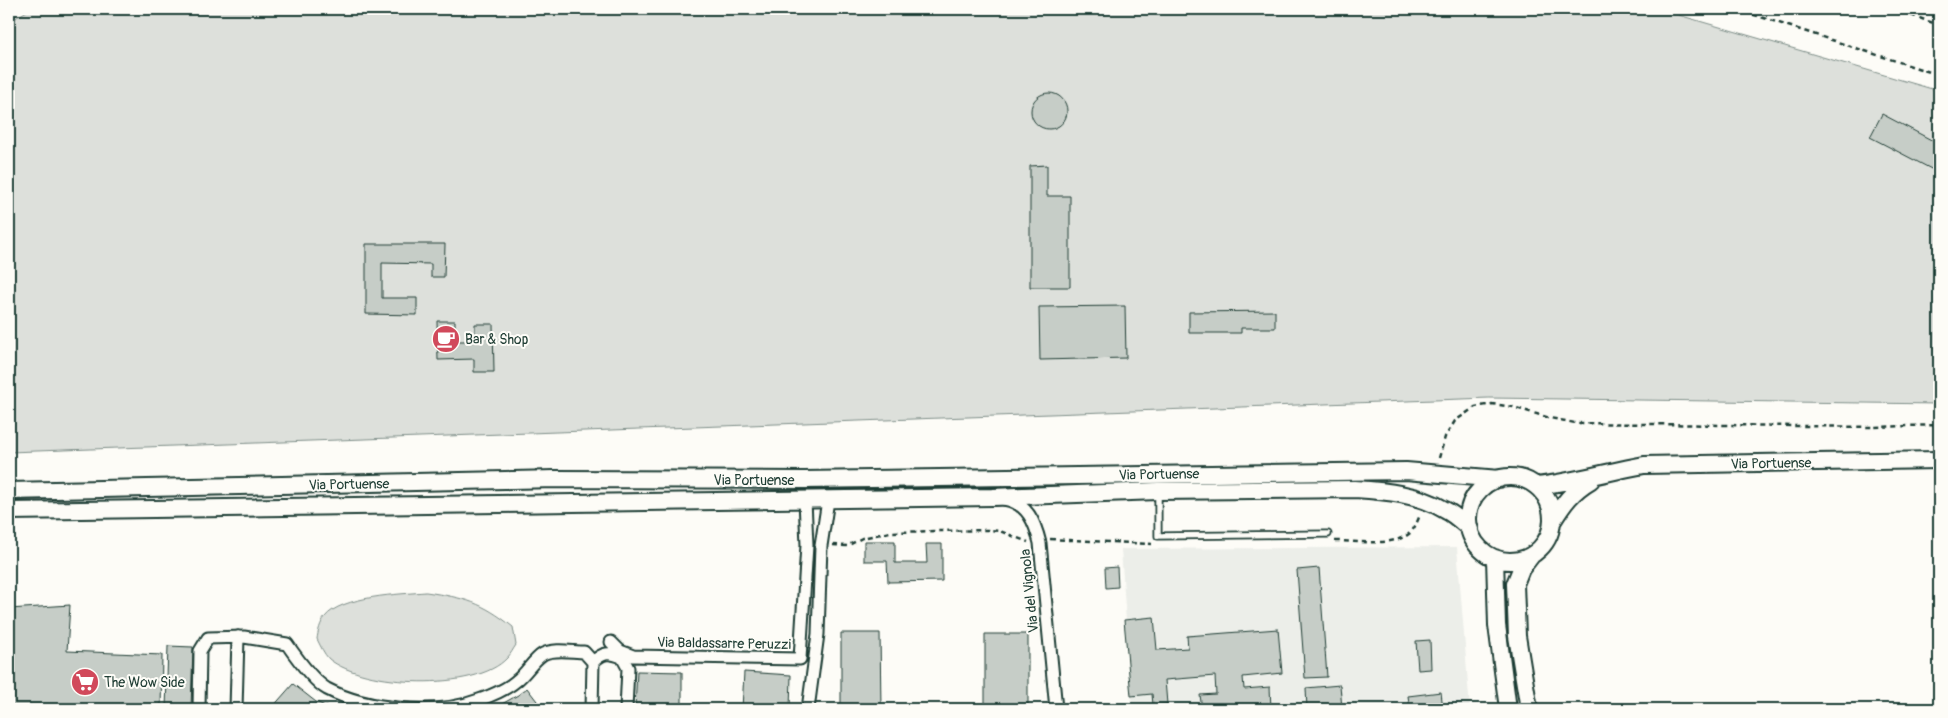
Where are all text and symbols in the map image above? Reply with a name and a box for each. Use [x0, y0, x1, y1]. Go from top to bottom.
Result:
cafe icon: Bar & Shop [431, 324, 461, 354]
place label: Bar & Shop [465, 331, 529, 348]
street label: Via Portuense [1730, 454, 1812, 473]
street label: Via Portuense [1118, 465, 1200, 484]
street label: Via Portuense [714, 472, 794, 489]
street label: Via Portuense [308, 475, 390, 494]
street label: Via del Vignola [1017, 548, 1042, 634]
street label: Via Baldassarre Peruzzi [657, 634, 792, 653]
supermarket icon: The Wow Side [70, 667, 100, 697]
place label: The Wow Side [104, 674, 185, 691]

